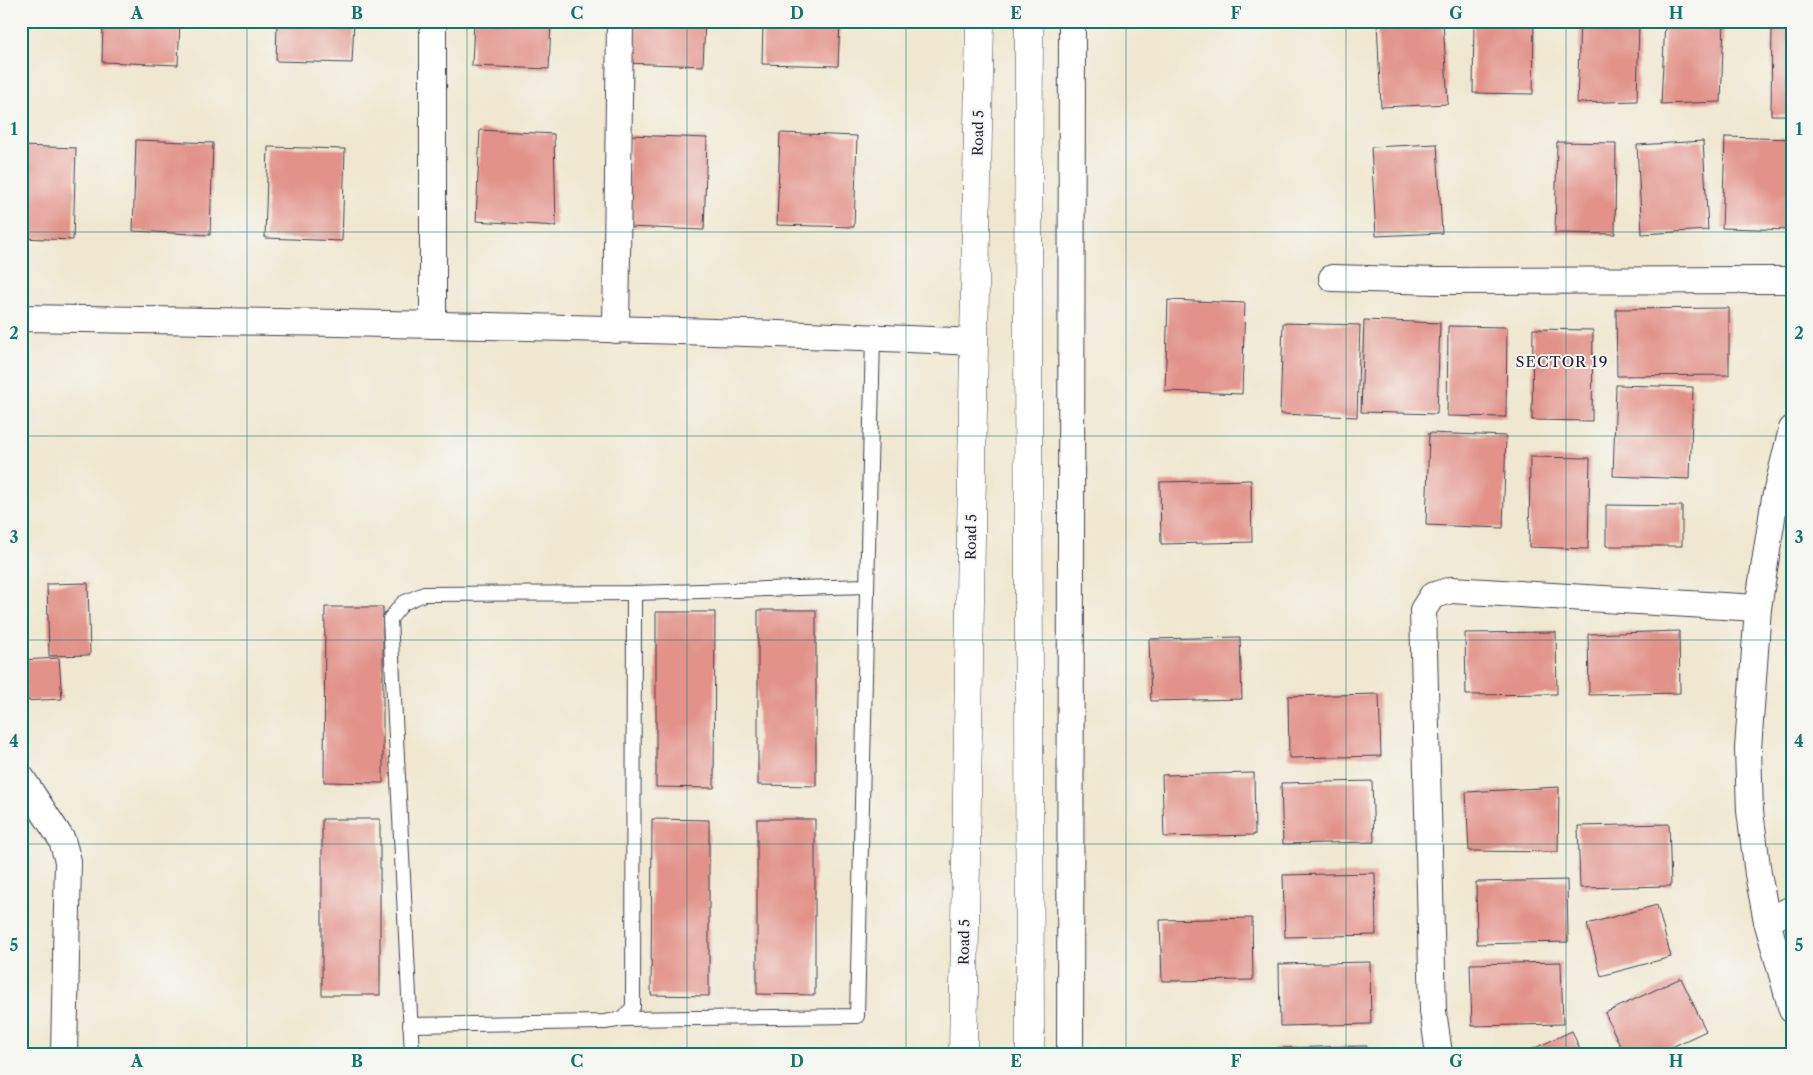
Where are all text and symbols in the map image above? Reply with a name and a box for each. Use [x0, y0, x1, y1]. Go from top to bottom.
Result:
text: A [130, 3, 144, 23]
text: B [351, 3, 363, 23]
text: C [571, 3, 583, 23]
text: D [790, 3, 804, 23]
text: E [1010, 3, 1022, 23]
text: F [1231, 3, 1242, 23]
text: G [1449, 3, 1463, 23]
text: H [1669, 3, 1683, 23]
street label: Road 5 [969, 110, 987, 156]
text: 1 [10, 119, 18, 139]
text: 1 [1795, 119, 1803, 139]
text: 2 [9, 323, 19, 343]
text: 2 [1794, 323, 1804, 343]
district label: SECTOR 19 [1516, 352, 1608, 371]
street label: Road 5 [962, 514, 980, 560]
text: 3 [9, 527, 19, 547]
text: 3 [1794, 527, 1804, 547]
text: 4 [9, 731, 19, 751]
text: 4 [1794, 731, 1804, 751]
street label: Road 5 [955, 919, 973, 965]
text: 5 [10, 935, 19, 955]
text: 5 [1795, 935, 1804, 955]
text: A [130, 1051, 144, 1071]
text: B [351, 1051, 363, 1071]
text: C [571, 1051, 583, 1071]
text: D [790, 1051, 804, 1071]
text: E [1010, 1051, 1022, 1071]
text: F [1231, 1051, 1242, 1071]
text: G [1449, 1051, 1463, 1071]
text: H [1669, 1051, 1683, 1071]

